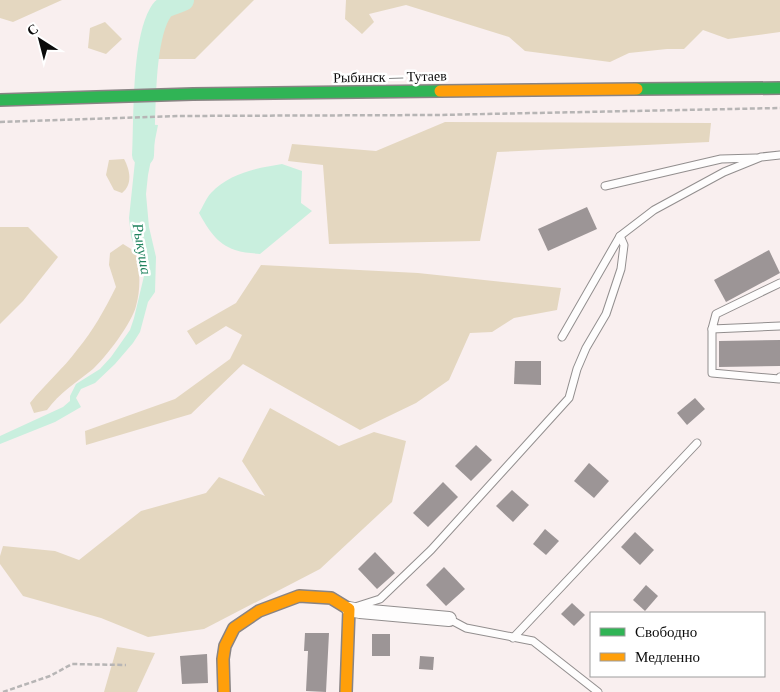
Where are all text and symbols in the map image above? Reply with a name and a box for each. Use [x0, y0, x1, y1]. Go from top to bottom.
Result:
north arrow [15, 15, 65, 65]
text: С [24, 21, 41, 39]
street label: Рыбинск — Тутаев [333, 69, 447, 85]
water label: Рыкуша [129, 221, 154, 276]
legend [590, 612, 765, 677]
text: Свободно [635, 624, 697, 640]
text: Медленно [635, 649, 700, 665]

